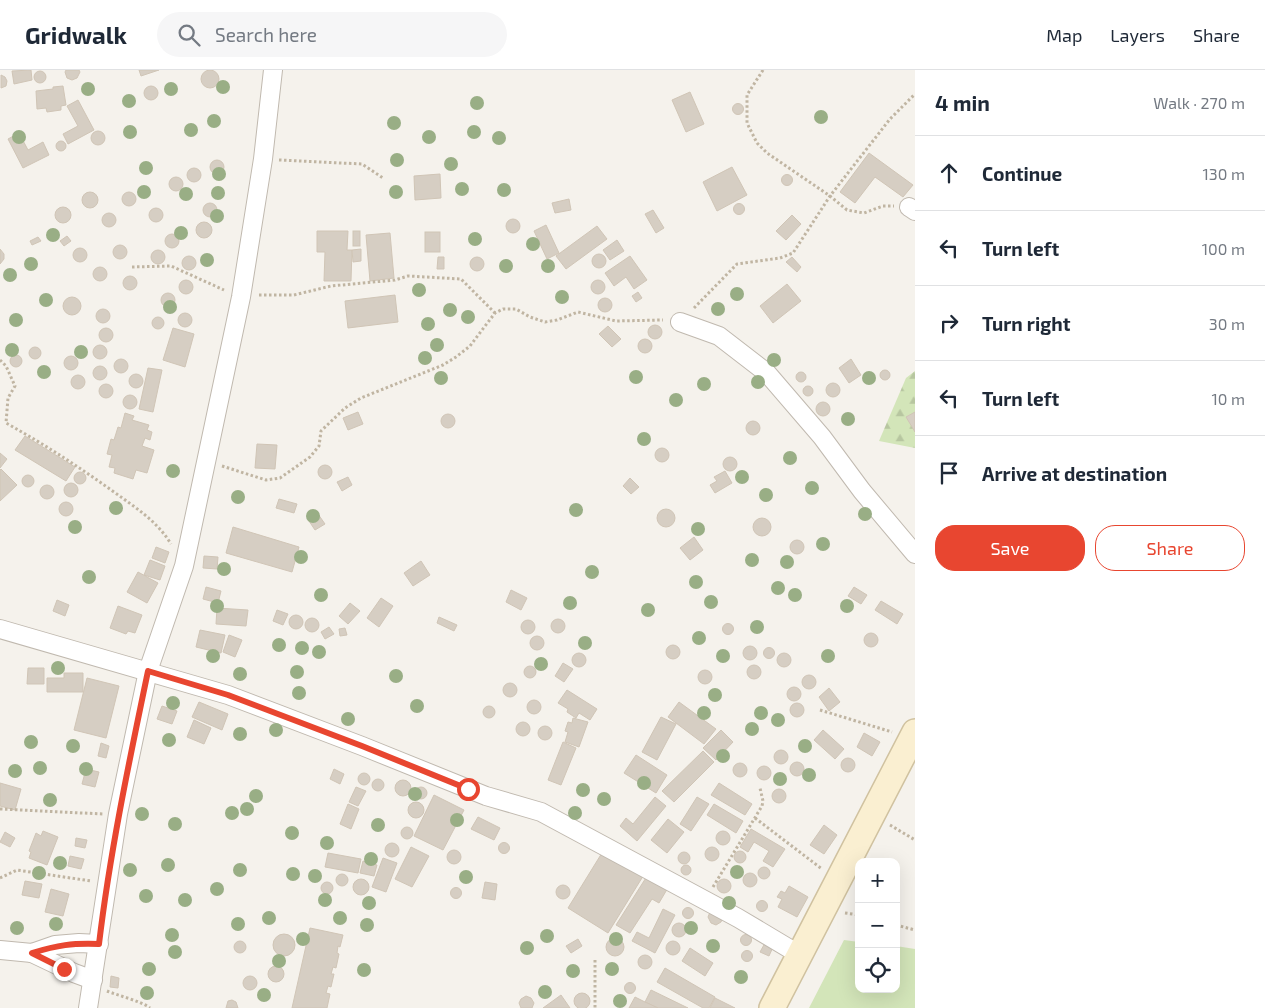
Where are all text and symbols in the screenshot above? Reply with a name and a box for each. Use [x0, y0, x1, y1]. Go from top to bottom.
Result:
search box [157, 12, 507, 57]
text: Gridwalk [25, 20, 127, 49]
icon: search [175, 21, 203, 49]
text: Search here [215, 23, 317, 46]
text: Map [1046, 24, 1082, 46]
text: Layers [1110, 24, 1165, 46]
text: Share [1193, 24, 1240, 46]
text: 4 min [935, 90, 990, 115]
text: Walk · 270 m [1153, 93, 1245, 112]
icon: ahead [935, 159, 963, 187]
text: Continue [982, 162, 1062, 185]
text: 130 m [1203, 164, 1245, 183]
icon: left [935, 234, 963, 262]
text: Turn left [982, 237, 1059, 260]
text: 100 m [1202, 239, 1245, 258]
icon: right [935, 309, 963, 337]
text: Turn right [982, 312, 1070, 335]
text: 30 m [1209, 314, 1245, 333]
icon: left [935, 384, 963, 412]
text: Turn left [982, 387, 1059, 410]
text: 10 m [1211, 389, 1245, 408]
icon: arrive [935, 459, 963, 487]
text: Arrive at destination [982, 462, 1167, 485]
button: Save [935, 525, 1085, 571]
button: Share [1095, 525, 1245, 571]
route start [457, 778, 480, 801]
map controls [855, 858, 900, 993]
button: + [855, 858, 900, 903]
button: − [855, 903, 900, 948]
button: locate [855, 948, 900, 993]
route end [53, 958, 76, 981]

